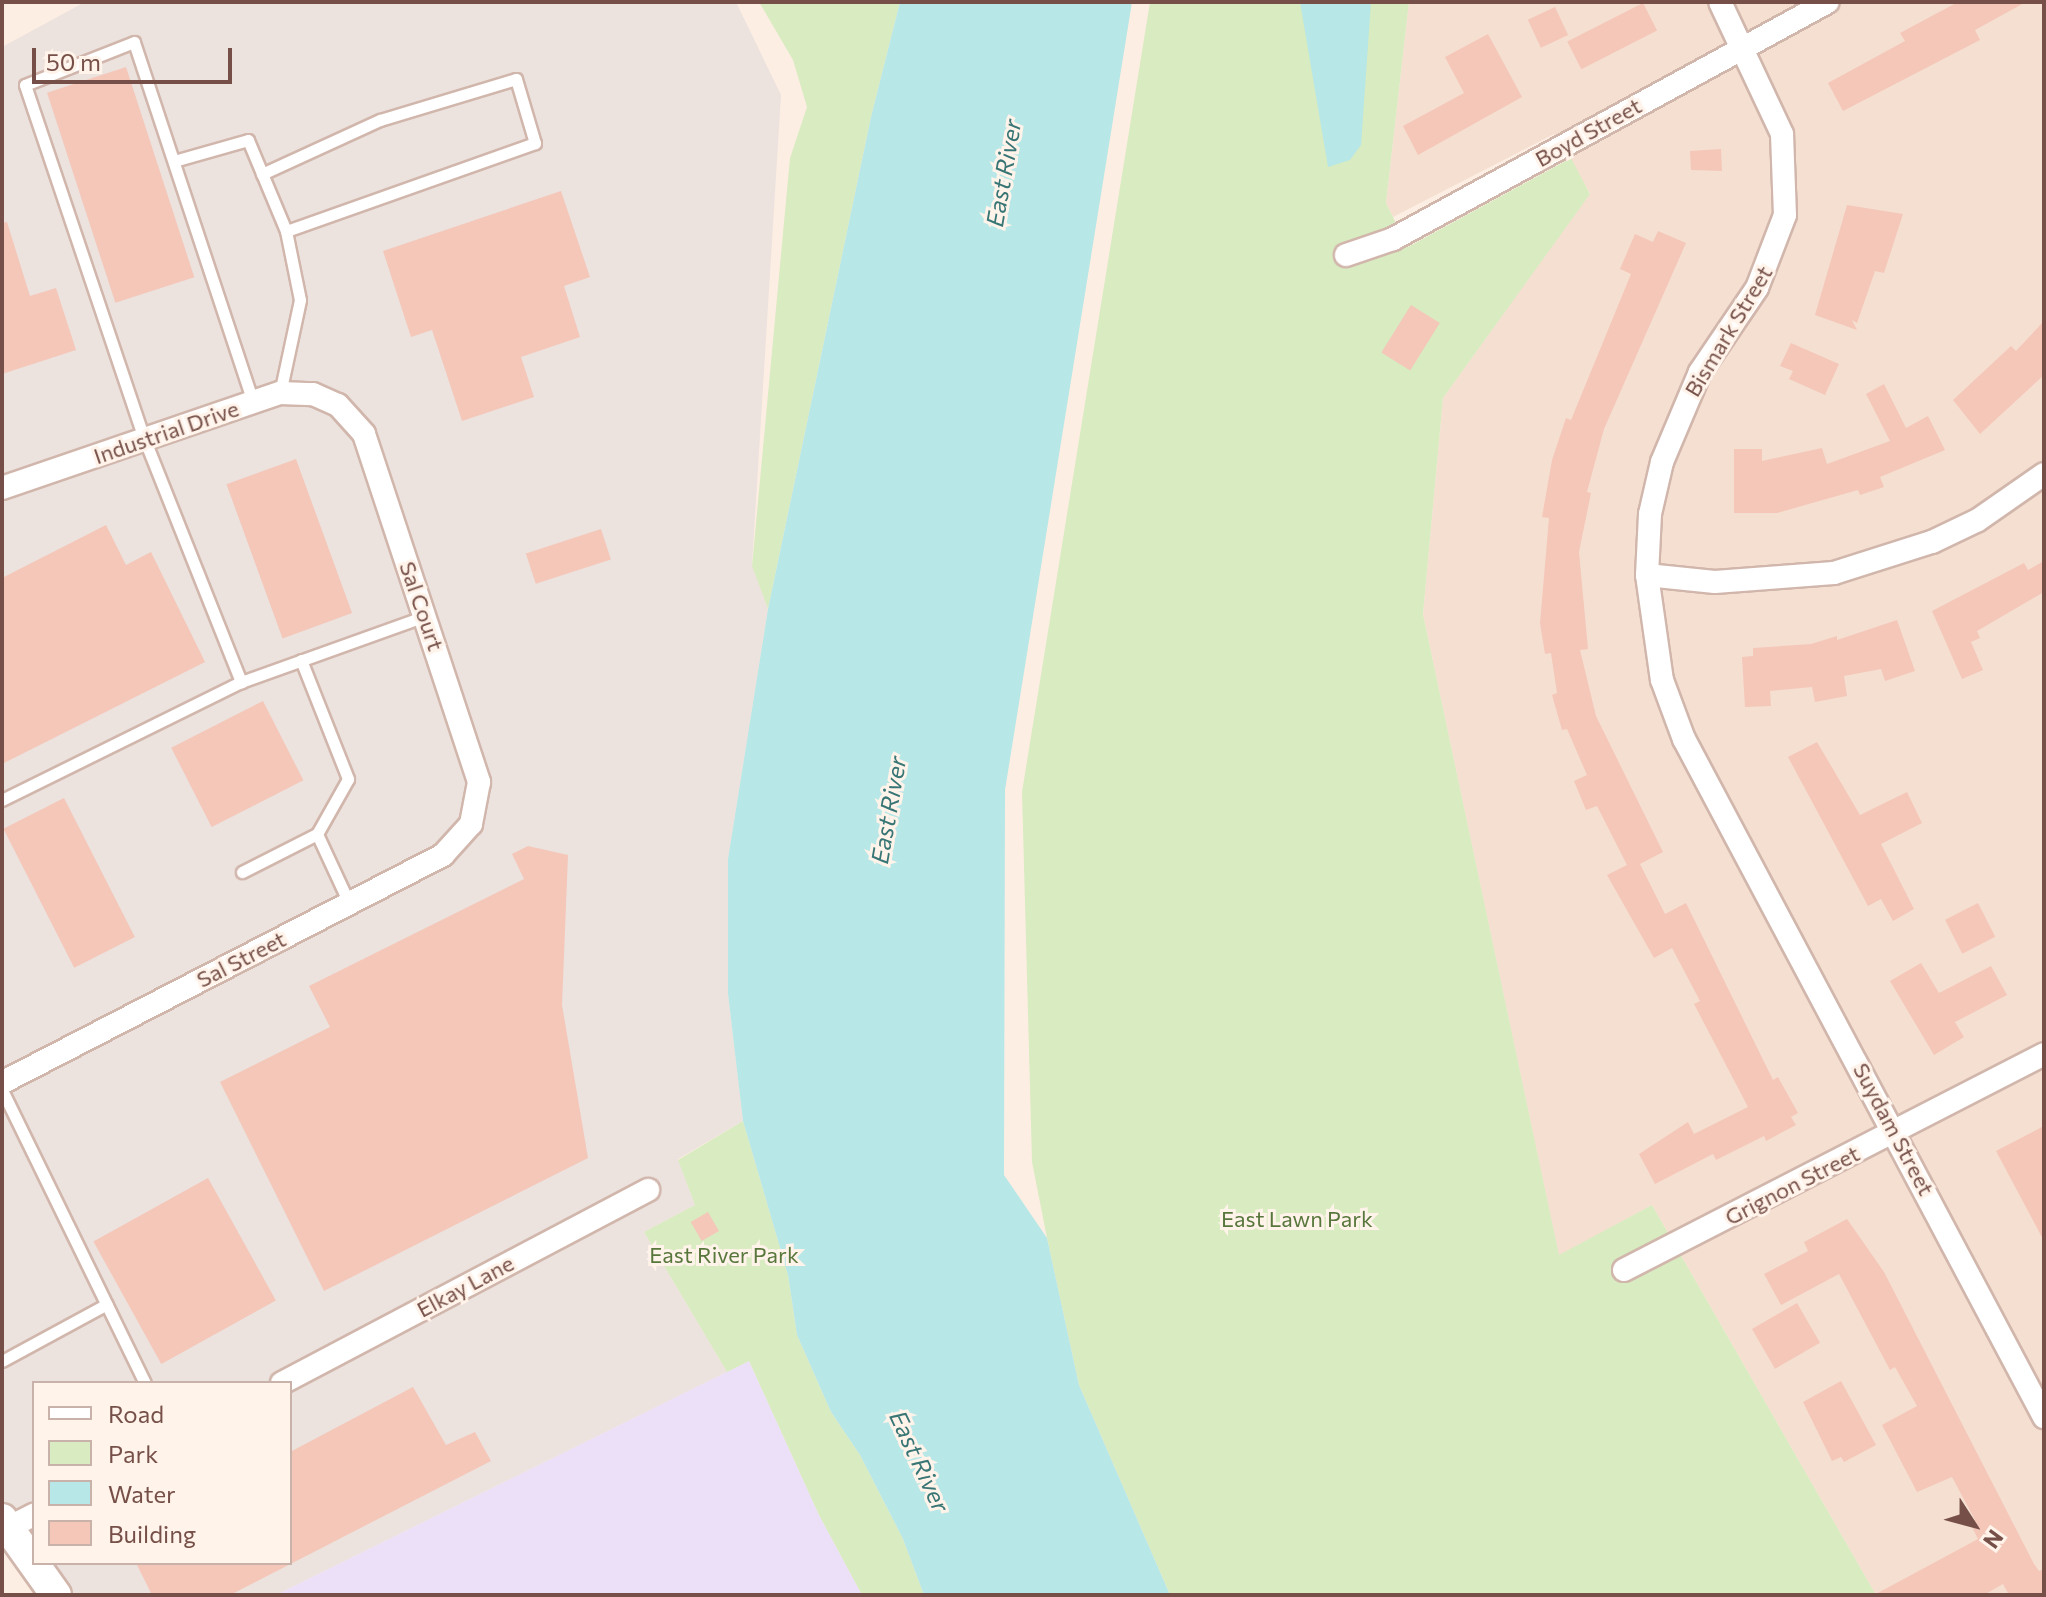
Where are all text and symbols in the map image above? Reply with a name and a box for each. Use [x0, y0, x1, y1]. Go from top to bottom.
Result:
scale bar [36, 32, 236, 82]
text: 50 m [46, 47, 101, 76]
street label: Boyd Street [1530, 92, 1646, 172]
water label: East River [979, 117, 1027, 229]
street label: Bismark Street [1679, 261, 1777, 401]
street label: Industrial Drive [90, 395, 242, 469]
street label: Sal Court [394, 558, 450, 654]
water label: East River [864, 754, 912, 866]
street label: Sal Street [192, 925, 290, 993]
street label: Suydam Street [1848, 1058, 1940, 1200]
street label: Grignon Street [1720, 1140, 1864, 1230]
park label: East Lawn Park [1221, 1206, 1373, 1232]
park label: East River Park [649, 1242, 799, 1268]
street label: Elkay Lane [412, 1250, 518, 1322]
legend [32, 1381, 292, 1565]
text: Road [108, 1399, 164, 1428]
water label: East River [884, 1406, 956, 1516]
text: Park [108, 1439, 158, 1468]
text: Water [108, 1479, 176, 1508]
north arrow [1934, 1485, 2014, 1565]
text: Building [108, 1519, 196, 1548]
text: N [1978, 1525, 2010, 1554]

